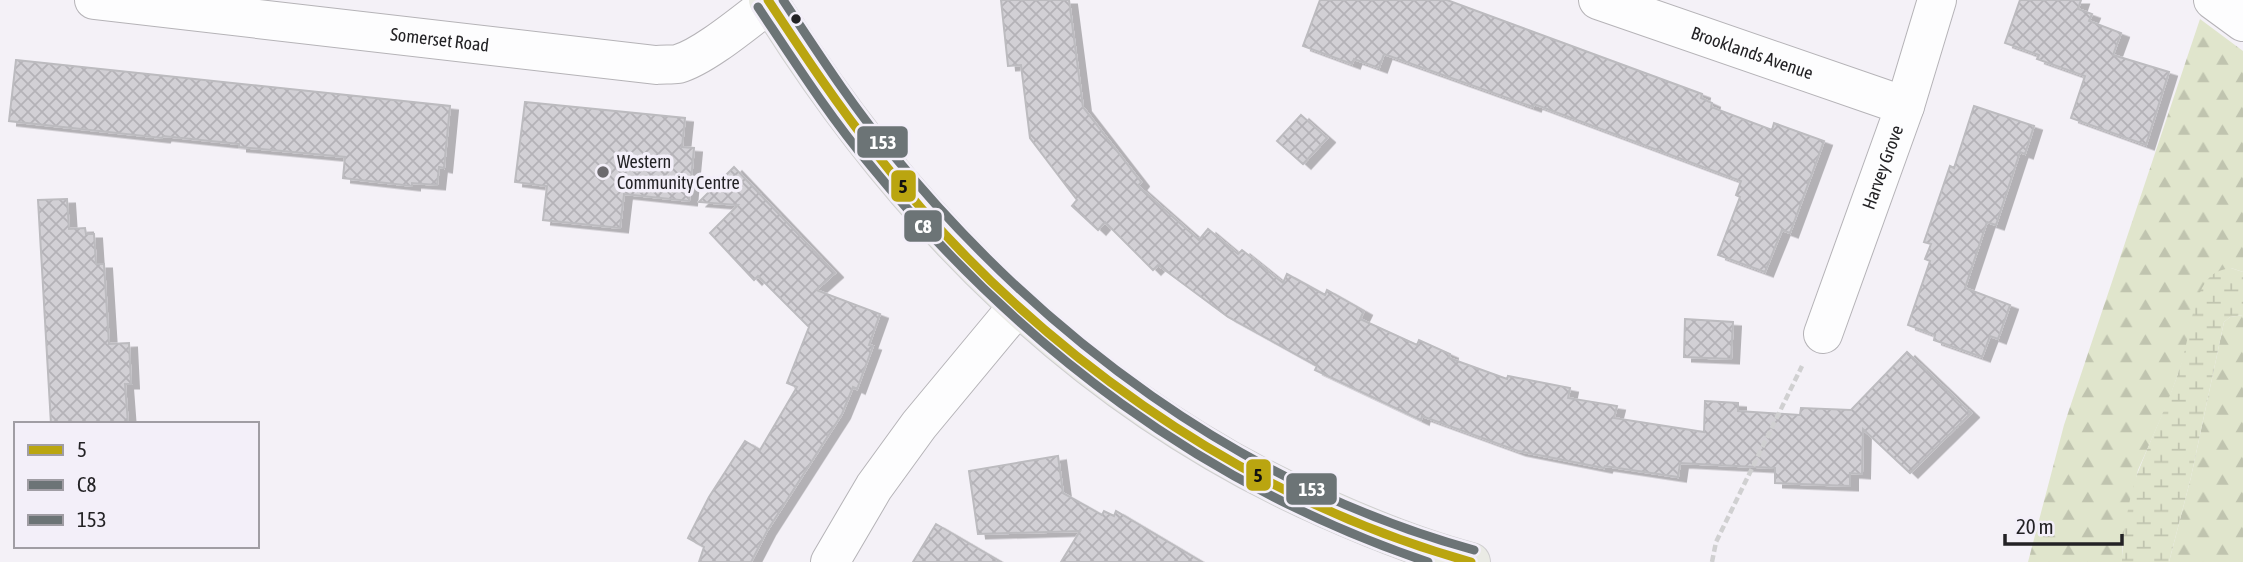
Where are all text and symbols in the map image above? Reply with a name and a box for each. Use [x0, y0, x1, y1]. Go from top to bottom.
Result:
unlabelled marker [789, 12, 803, 26]
street label: Brooklands Avenue [1688, 22, 1816, 84]
street label: Somerset Road [389, 23, 490, 56]
street label: Harvey Grove [1858, 122, 1907, 212]
line badge: 153 [856, 125, 909, 159]
text: 153 [870, 131, 896, 153]
place label: Western Community Centre [617, 151, 740, 193]
marker: Western Community Centre [595, 164, 611, 180]
line badge: 5 [890, 169, 917, 203]
text: 5 [899, 175, 908, 197]
line badge: C8 [903, 209, 943, 243]
text: C8 [914, 215, 932, 237]
legend [14, 422, 259, 548]
text: 5 [77, 437, 87, 461]
line badge: 5 [1245, 458, 1272, 492]
text: 5 [1254, 464, 1263, 486]
text: C8 [77, 472, 96, 496]
line badge: 153 [1285, 472, 1338, 506]
text: 153 [1299, 478, 1325, 500]
scale bar [2005, 503, 2122, 546]
text: 153 [77, 507, 107, 531]
text: 20 m [2016, 514, 2054, 538]

